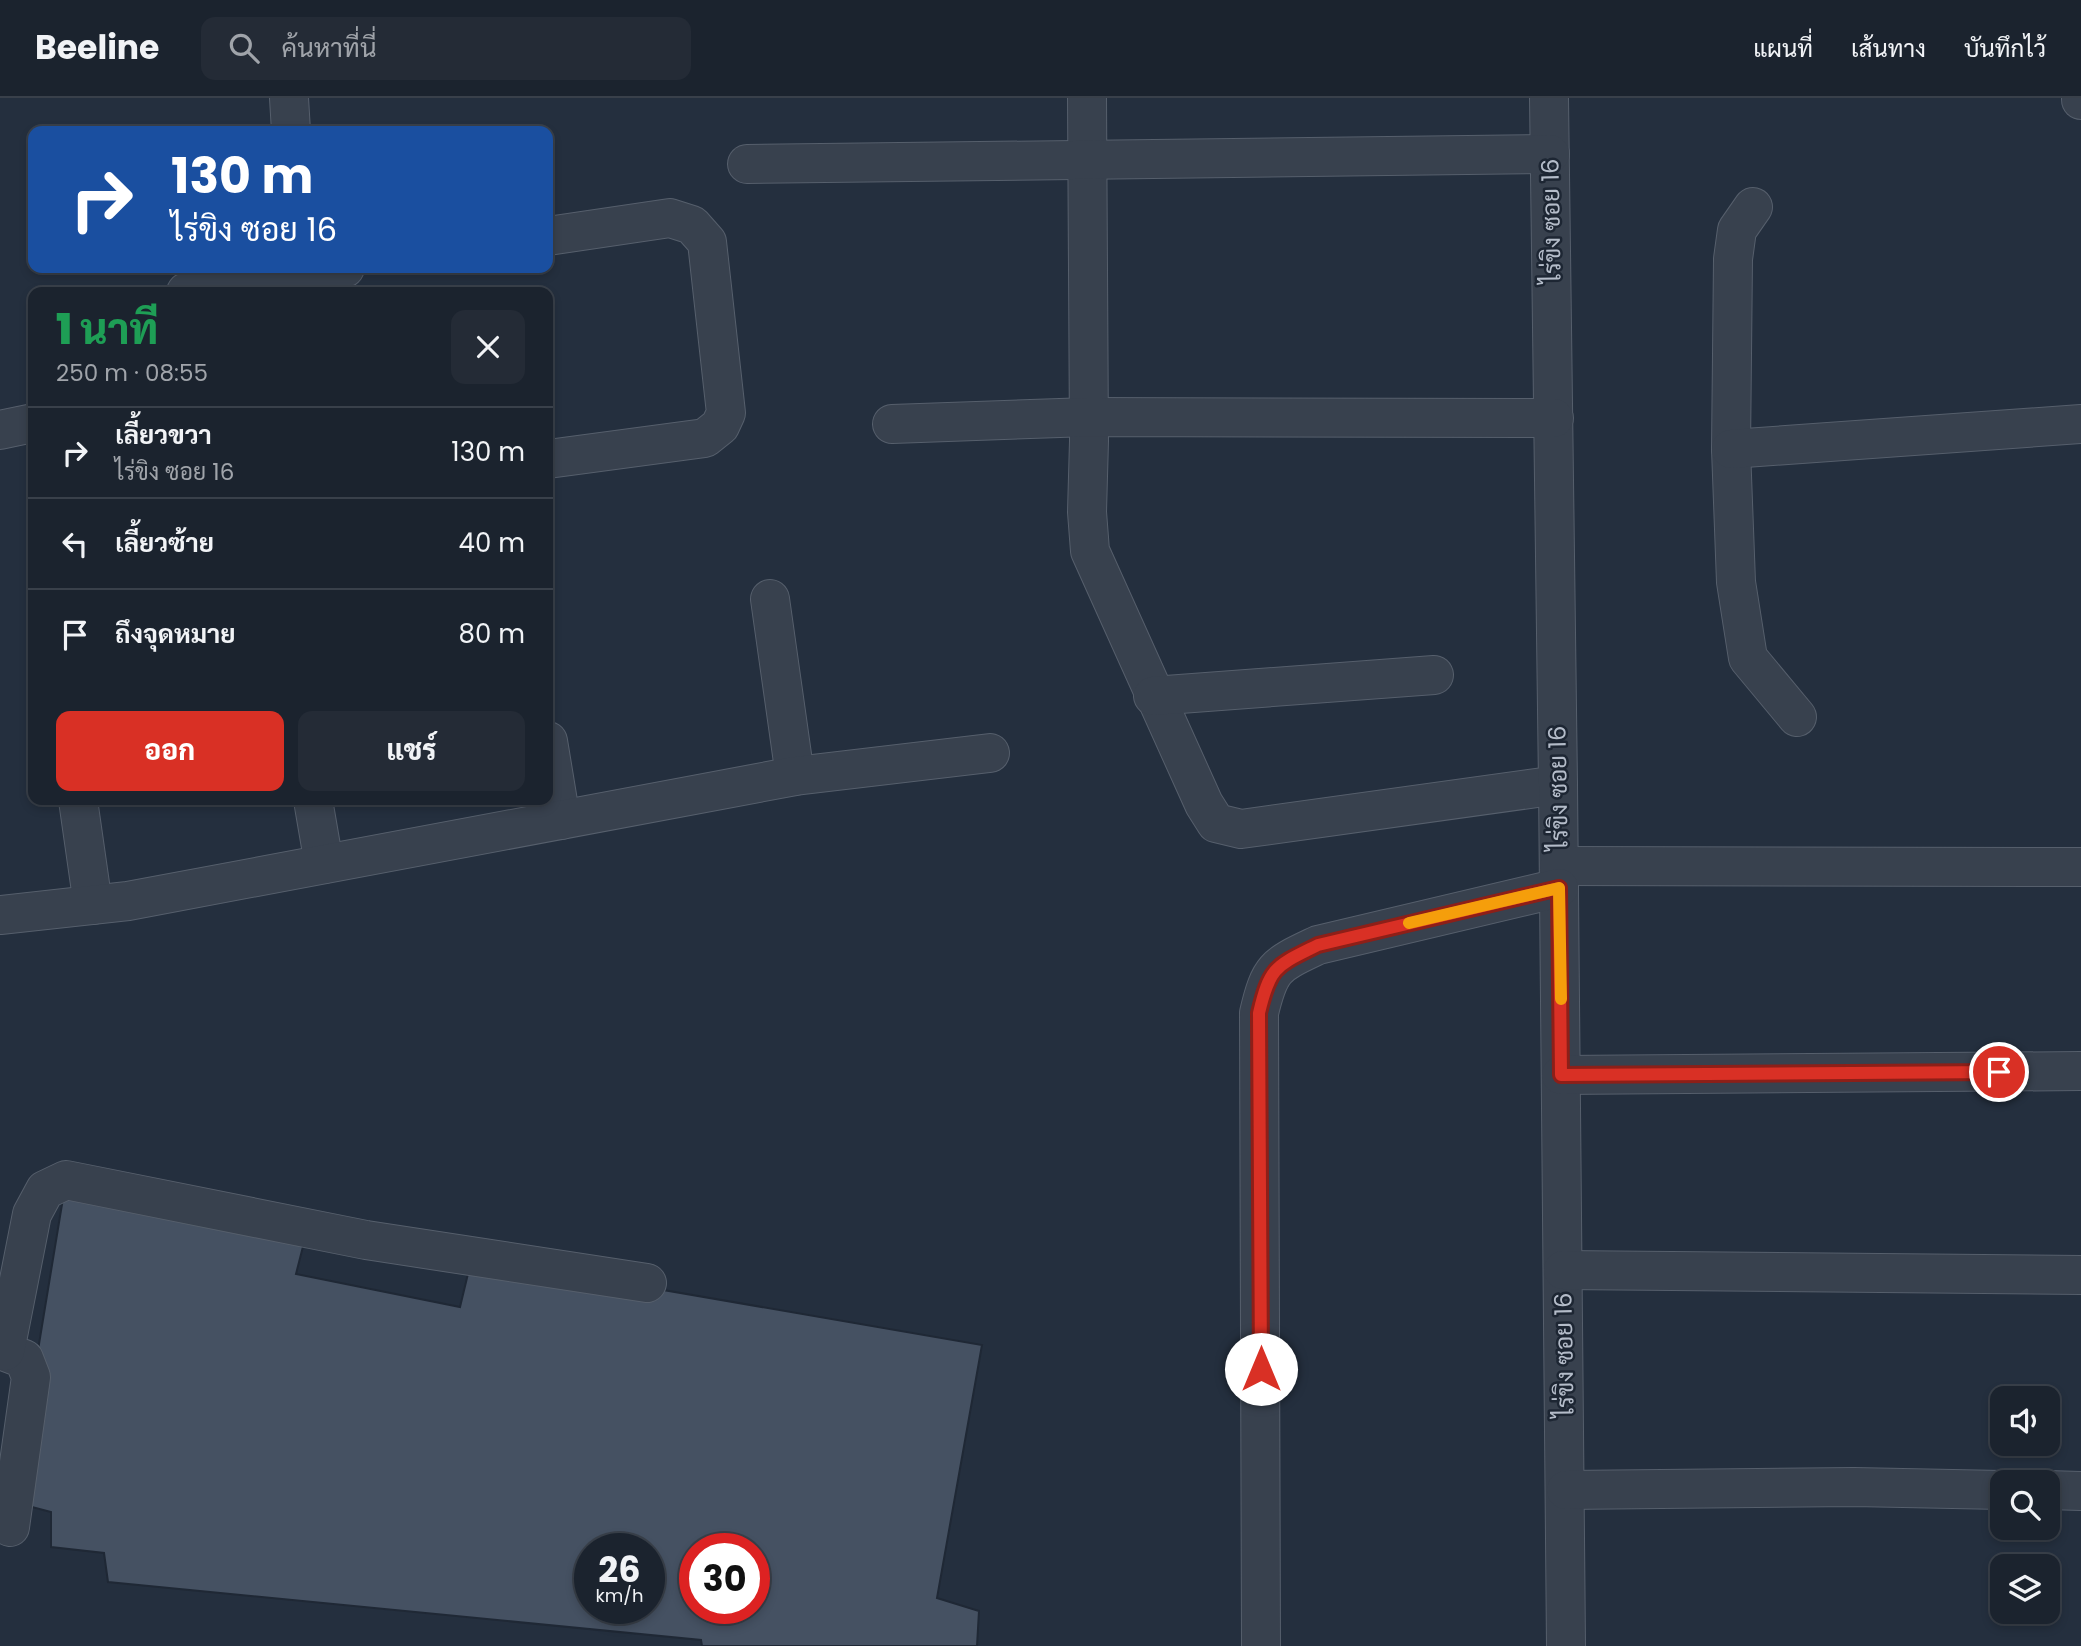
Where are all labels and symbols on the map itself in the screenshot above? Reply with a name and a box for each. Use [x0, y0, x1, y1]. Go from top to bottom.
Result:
street label: ไร่ขิง ซอย 16 [1533, 158, 1569, 286]
street label: ไร่ขิง ซอย 16 [1540, 725, 1576, 853]
pin [1969, 1042, 2029, 1102]
street label: ไร่ขิง ซอย 16 [1546, 1292, 1582, 1420]
position arrow [1224, 1332, 1298, 1406]
speed limit sign: 30 [679, 1533, 770, 1624]

